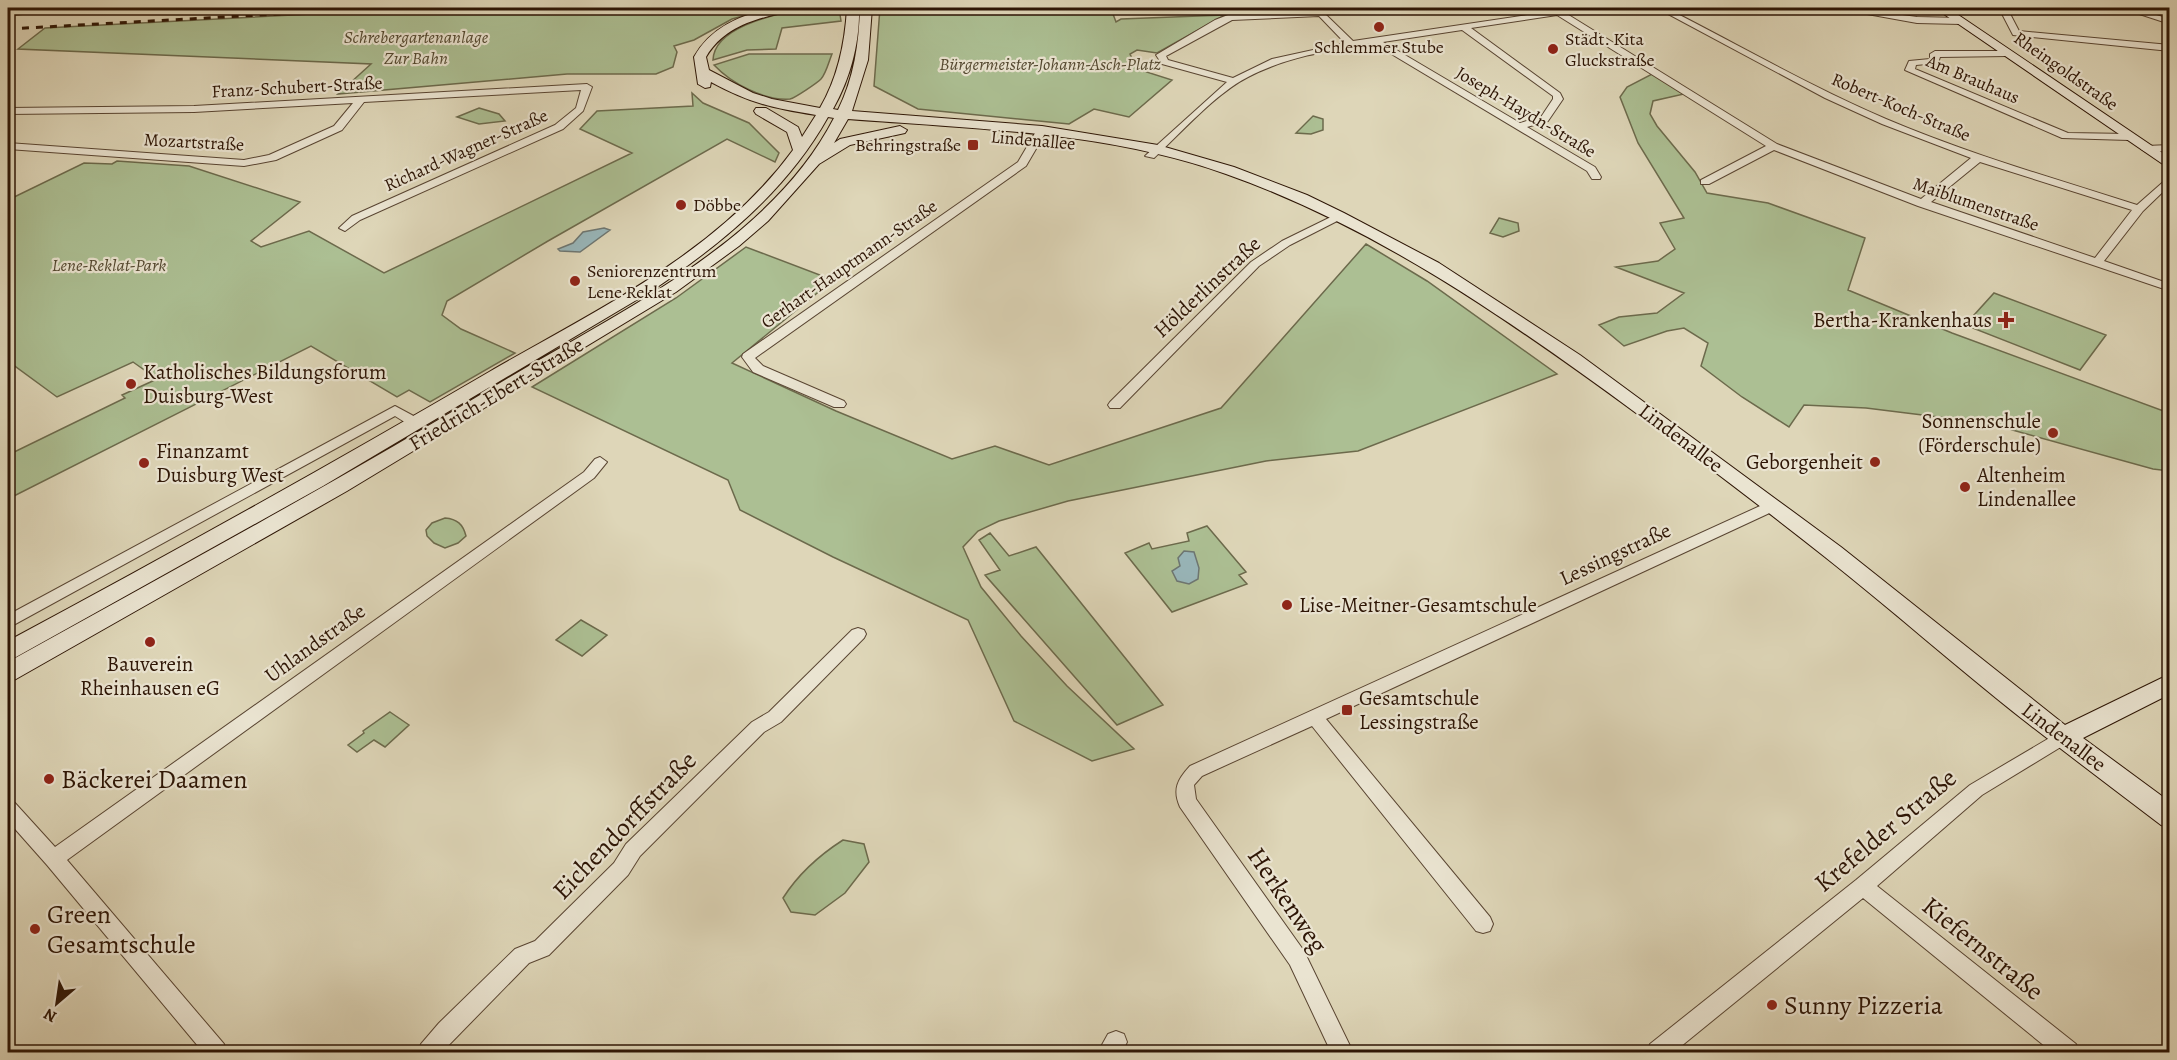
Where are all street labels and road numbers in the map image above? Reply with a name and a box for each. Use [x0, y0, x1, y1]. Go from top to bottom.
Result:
street label: Rheingoldstraße [2009, 26, 2123, 116]
street label: Am Brauhaus [1922, 48, 2023, 109]
street label: Joseph-Haydn-Straße [1451, 61, 1601, 163]
street label: Robert-Koch-Straße [1828, 67, 1974, 147]
street label: Franz-Schubert-Straße [211, 71, 383, 103]
street label: Richard-Wagner-Straße [380, 103, 552, 197]
street label: Lindenallee [990, 124, 1076, 156]
street label: Mozartstraße [143, 127, 245, 157]
street label: Maiblumenstraße [1910, 171, 2042, 237]
street label: Gerhart-Hauptmann-Straße [756, 194, 942, 334]
street label: Hölderlinstraße [1147, 230, 1267, 344]
street label: Friedrich-Ebert-Straße [403, 331, 589, 457]
street label: Lindenallee [1633, 397, 1729, 479]
street label: Lessingstraße [1555, 516, 1675, 592]
street label: Uhlandstraße [259, 597, 371, 689]
street label: Lindenallee [2016, 696, 2112, 778]
street label: Eichendorffstraße [544, 743, 704, 907]
street label: Krefelder Straße [1807, 761, 1964, 900]
street label: Herkenweg [1239, 840, 1336, 960]
street label: Kiefernstraße [1914, 888, 2051, 1008]

